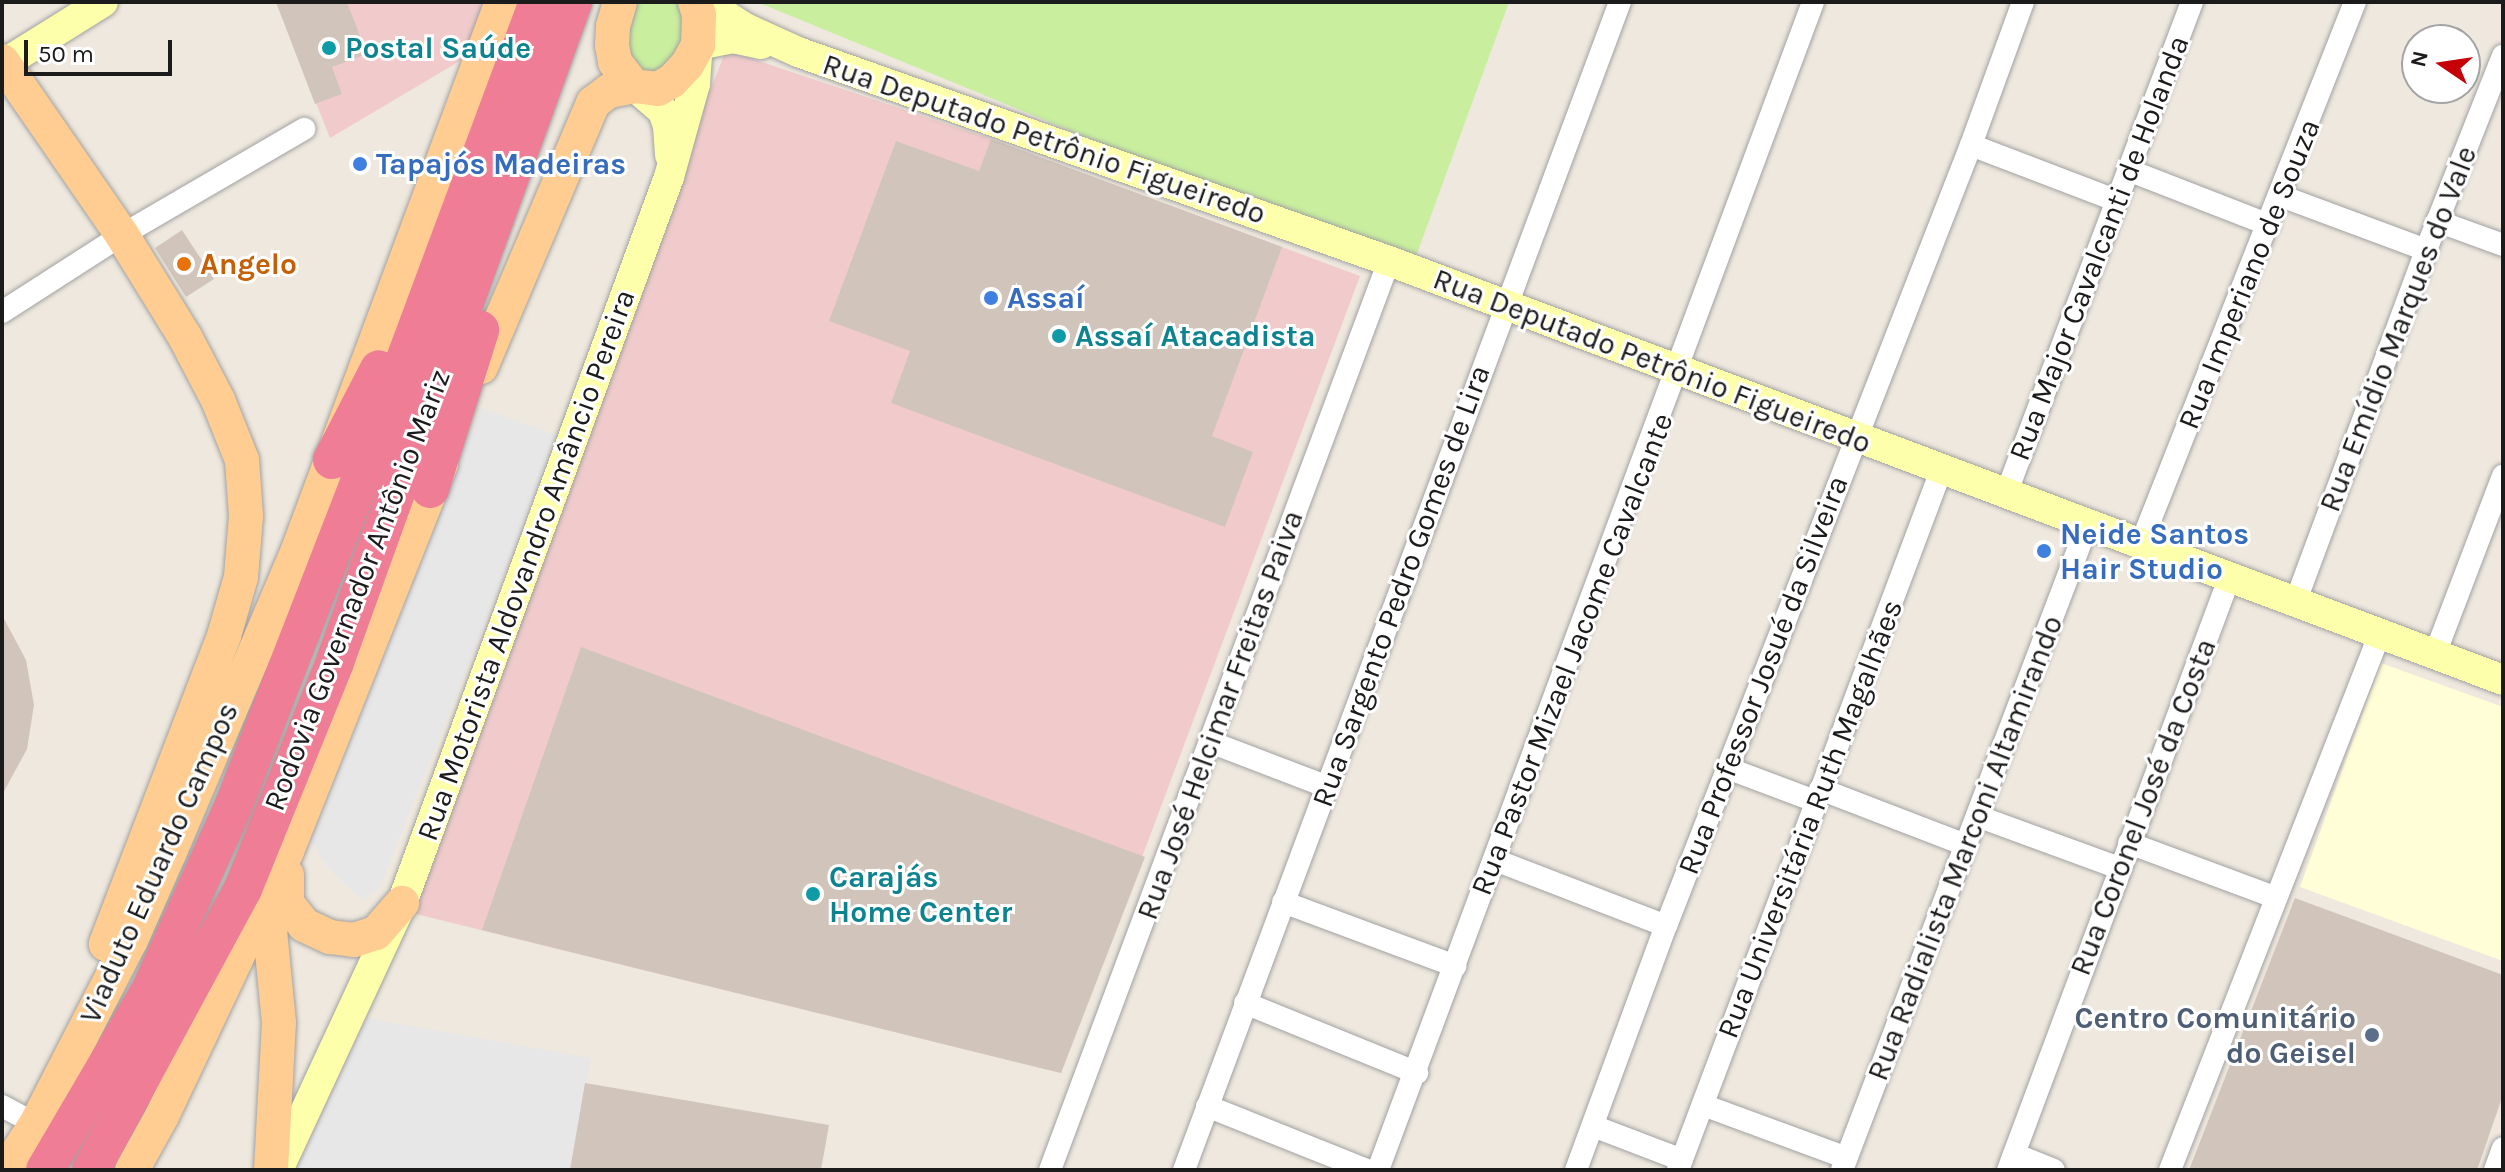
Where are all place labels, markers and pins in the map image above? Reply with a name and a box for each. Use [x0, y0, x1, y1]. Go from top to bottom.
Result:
place label: Postal Saúde [345, 30, 531, 66]
marker: Postal Saúde [320, 39, 338, 57]
place label: Tapajós Madeiras [376, 146, 626, 182]
marker: Tapajós Madeiras [351, 155, 369, 173]
place label: Angelo [200, 246, 297, 282]
marker: Angelo [175, 255, 193, 273]
place label: Assaí [1007, 280, 1085, 316]
marker: Assaí [982, 289, 1000, 307]
place label: Assaí Atacadista [1075, 318, 1315, 354]
marker: Assaí Atacadista [1050, 327, 1068, 345]
place label: Neide Santos Hair Studio [2060, 516, 2249, 586]
marker: Neide Santos Hair Studio [2035, 542, 2053, 560]
place label: Carajás Home Center [829, 859, 1012, 930]
marker: Carajás Home Center [804, 885, 822, 903]
place label: Centro Comunitário do Geisel [2074, 1000, 2356, 1070]
marker: Centro Comunitário do Geisel [2363, 1026, 2381, 1044]

